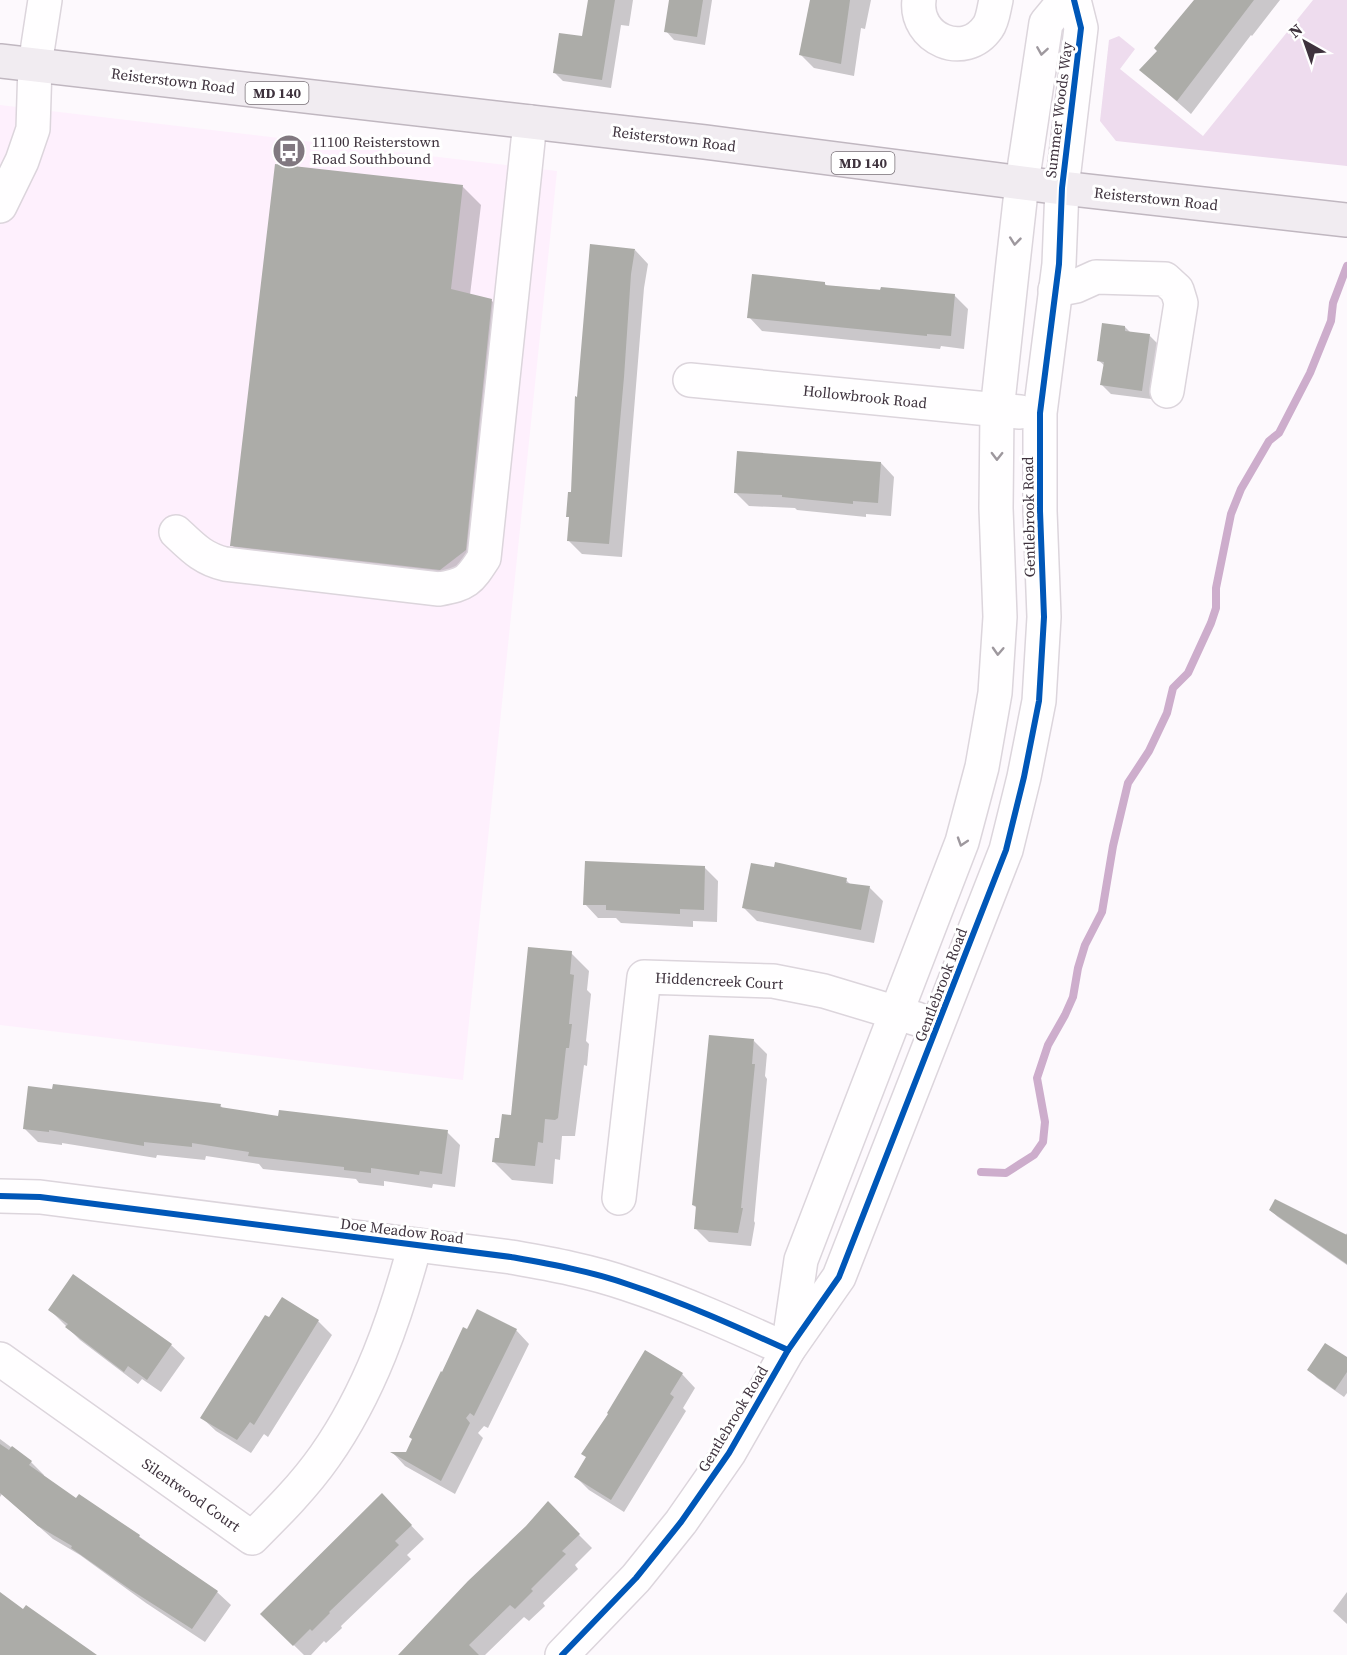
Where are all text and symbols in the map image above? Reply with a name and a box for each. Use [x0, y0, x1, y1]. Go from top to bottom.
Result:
north arrow [1275, 12, 1335, 72]
text: N [1284, 18, 1307, 43]
street label: Summer Woods Way [1040, 40, 1077, 179]
one-way arrow [1036, 47, 1048, 56]
street label: Reisterstown Road [110, 62, 237, 99]
road number: MD 140 [246, 82, 308, 104]
street label: Reisterstown Road [611, 120, 738, 157]
place label: 11100 Reisterstown Road Southbound [312, 131, 440, 169]
bus stop icon: 11100 Reisterstown Road Southbound [271, 133, 307, 169]
road number: MD 140 [832, 152, 894, 174]
street label: Reisterstown Road [1093, 182, 1220, 216]
one-way arrow [1010, 237, 1022, 246]
street label: Hollowbrook Road [802, 380, 929, 414]
one-way arrow [991, 452, 1003, 461]
street label: Gentlebrook Road [1017, 456, 1040, 577]
one-way arrow [992, 647, 1005, 656]
one-way arrow [956, 836, 969, 847]
street label: Gentlebrook Road [909, 924, 972, 1045]
street label: Hiddencreek Court [654, 967, 784, 994]
street label: Doe Meadow Road [339, 1213, 465, 1249]
street label: Gentlebrook Road [693, 1361, 773, 1476]
street label: Silentwood Court [138, 1453, 245, 1536]

